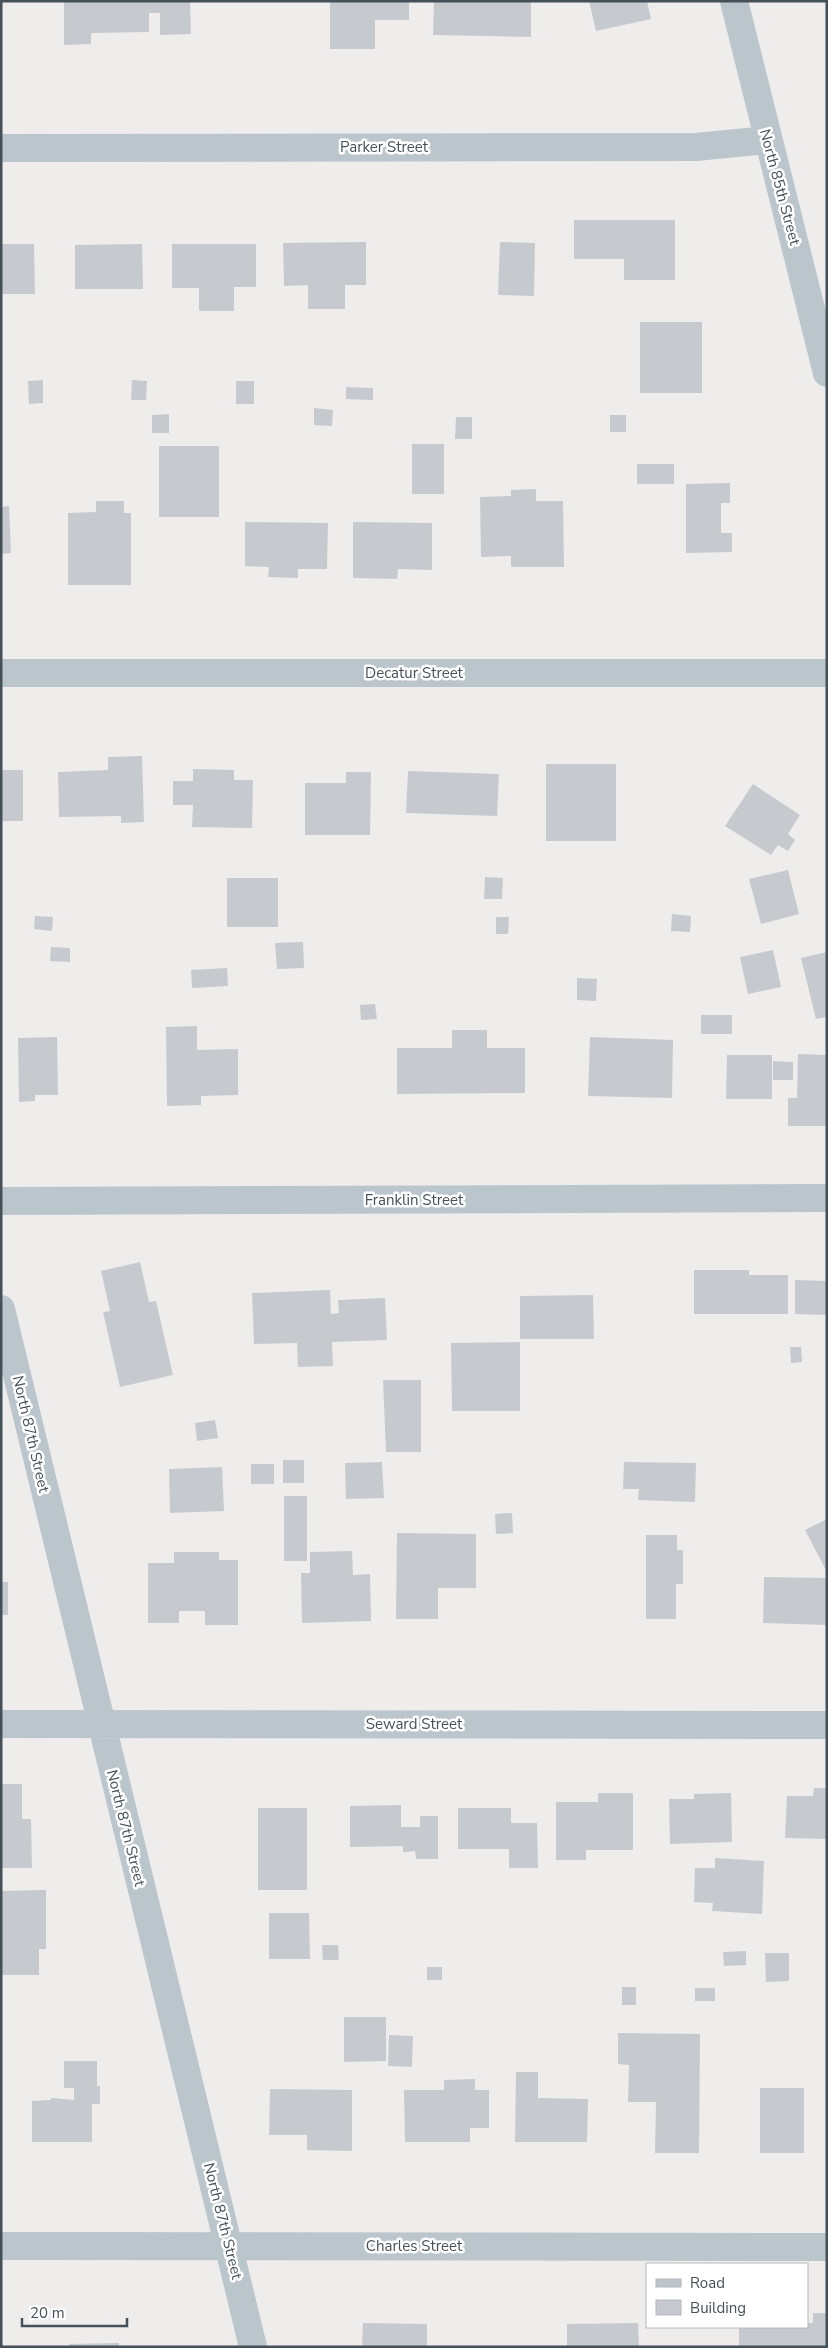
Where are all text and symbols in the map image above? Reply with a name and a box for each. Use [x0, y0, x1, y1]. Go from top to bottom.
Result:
street label: North 85th Street [755, 127, 805, 248]
street label: Parker Street [340, 137, 429, 157]
street label: Decatur Street [365, 663, 464, 683]
street label: Franklin Street [365, 1190, 464, 1210]
street label: North 87th Street [8, 1374, 54, 1495]
street label: Seward Street [366, 1714, 463, 1734]
street label: North 87th Street [102, 1768, 150, 1889]
street label: North 87th Street [199, 2161, 247, 2282]
street label: Charles Street [366, 2236, 463, 2256]
legend [646, 2263, 808, 2328]
text: Road [690, 2273, 725, 2293]
scale bar [22, 2296, 128, 2328]
text: Building [690, 2298, 746, 2318]
text: 20 m [30, 2303, 65, 2323]

